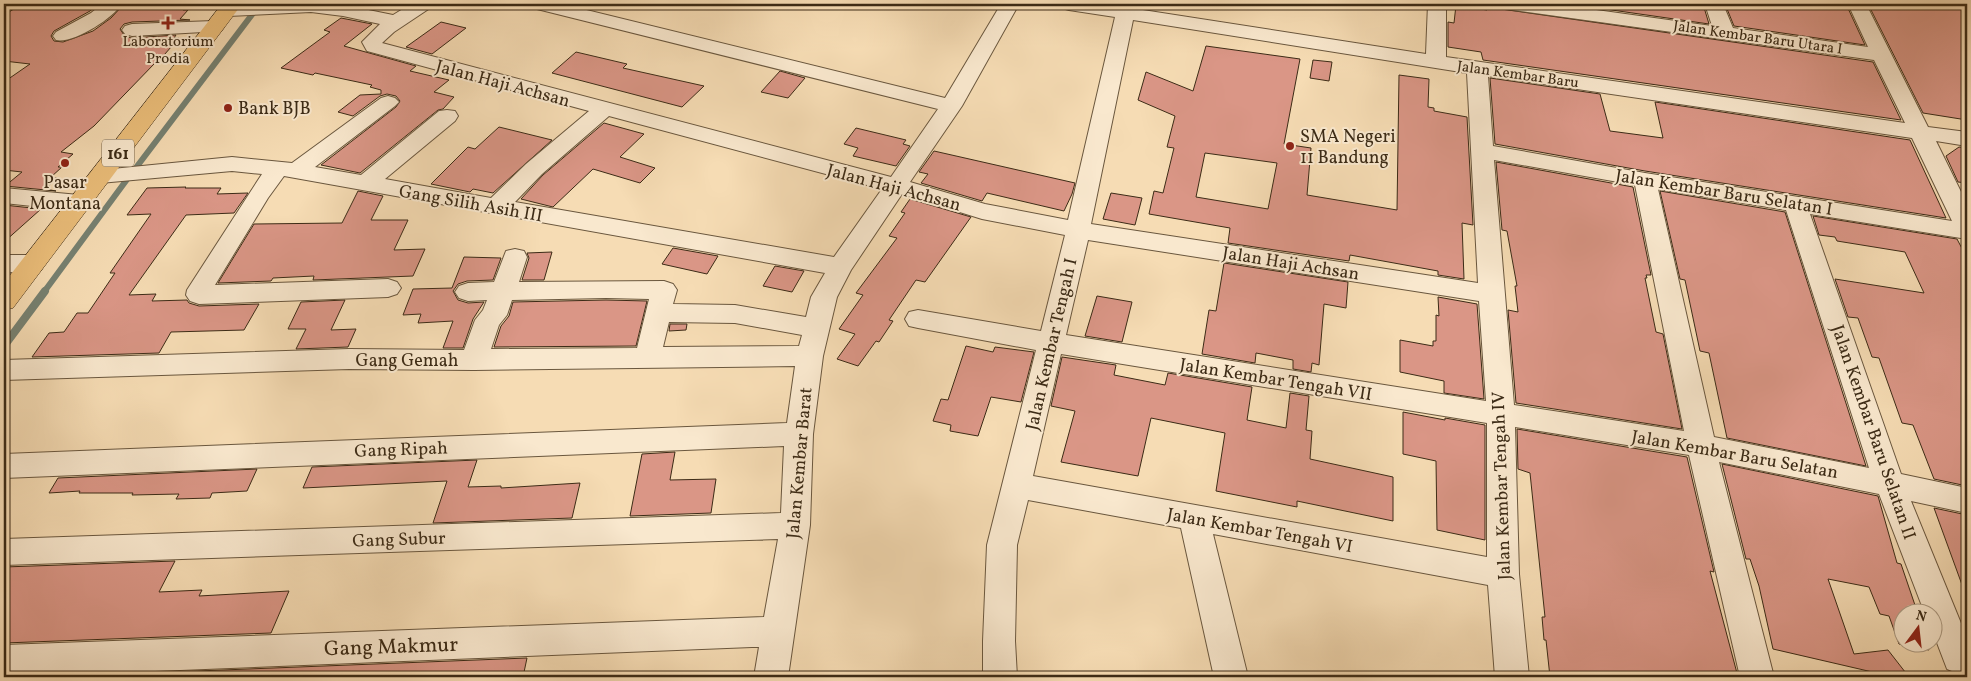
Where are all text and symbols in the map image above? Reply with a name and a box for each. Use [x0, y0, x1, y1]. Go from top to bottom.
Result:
marker: Laboratorium Prodia [161, 16, 175, 30]
street label: Jalan Kembar Baru Utara I [1672, 16, 1844, 61]
place label: Laboratorium Prodia [122, 32, 214, 70]
street label: Jalan Haji Achsan [433, 54, 573, 114]
street label: Jalan Kembar Baru [1456, 57, 1580, 94]
place label: Bank BJB [238, 97, 311, 122]
marker: Bank BJB [222, 102, 234, 114]
place label: SMA Negeri 11 Bandung [1300, 125, 1396, 171]
road number: 161 [102, 140, 134, 167]
marker: SMA Negeri 11 Bandung [1284, 140, 1296, 152]
marker: Pasar Montana [59, 157, 71, 169]
street label: Jalan Haji Achsan [824, 158, 964, 218]
street label: Jalan Kembar Baru Selatan I [1613, 164, 1834, 223]
place label: Pasar Montana [29, 171, 101, 217]
street label: Gang Silih Asih III [397, 180, 545, 229]
street label: Jalan Haji Achsan [1221, 241, 1361, 288]
street label: Jalan Kembar Tengah I [1020, 256, 1084, 433]
street label: Jalan Kembar Baru Selatan II [1824, 322, 1921, 543]
street label: Gang Gemah [356, 349, 459, 374]
street label: Jalan Kembar Tengah VII [1178, 353, 1374, 408]
street label: Jalan Kembar Barat [781, 386, 820, 540]
street label: Jalan Kembar Tengah IV [1487, 391, 1518, 581]
street label: Jalan Kembar Baru Selatan [1629, 425, 1840, 486]
street label: Gang Ripah [354, 436, 448, 465]
street label: Jalan Kembar Tengah VI [1165, 503, 1355, 560]
street label: Gang Subur [352, 526, 447, 555]
north arrow [1894, 604, 1944, 654]
text: N [1914, 606, 1928, 627]
street label: Gang Makmur [324, 631, 459, 664]

